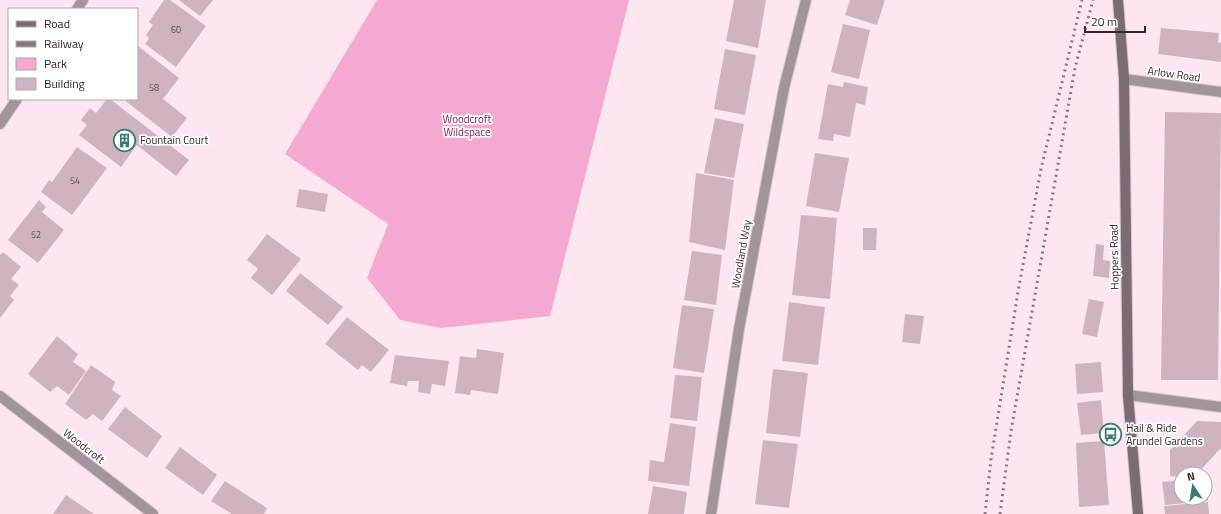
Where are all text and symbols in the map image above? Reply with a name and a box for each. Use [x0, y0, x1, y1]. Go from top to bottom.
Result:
legend [8, 8, 138, 100]
scale bar [1085, 8, 1145, 34]
text: 20 m [1091, 12, 1117, 31]
text: Road [44, 14, 70, 33]
house number: 60 [171, 23, 181, 36]
text: Railway [44, 34, 84, 53]
text: Park [44, 54, 67, 73]
street label: Arlow Road [1147, 62, 1202, 86]
text: Building [44, 74, 85, 93]
house number: 58 [149, 81, 159, 94]
park label: Woodcroft Wildspace [443, 111, 492, 140]
building icon: Fountain Court [112, 127, 138, 153]
place label: Fountain Court [140, 132, 209, 148]
house number: 54 [70, 174, 80, 187]
street label: Woodland Way [727, 218, 755, 290]
street label: Hoppers Road [1105, 224, 1123, 290]
house number: 52 [31, 228, 41, 241]
place label: Hail & Ride Arundel Gardens [1126, 420, 1203, 449]
bus stop icon: Hail & Ride Arundel Gardens [1097, 421, 1123, 447]
street label: Woodcroft [60, 425, 108, 467]
north arrow [1173, 466, 1213, 506]
text: N [1186, 468, 1196, 485]

